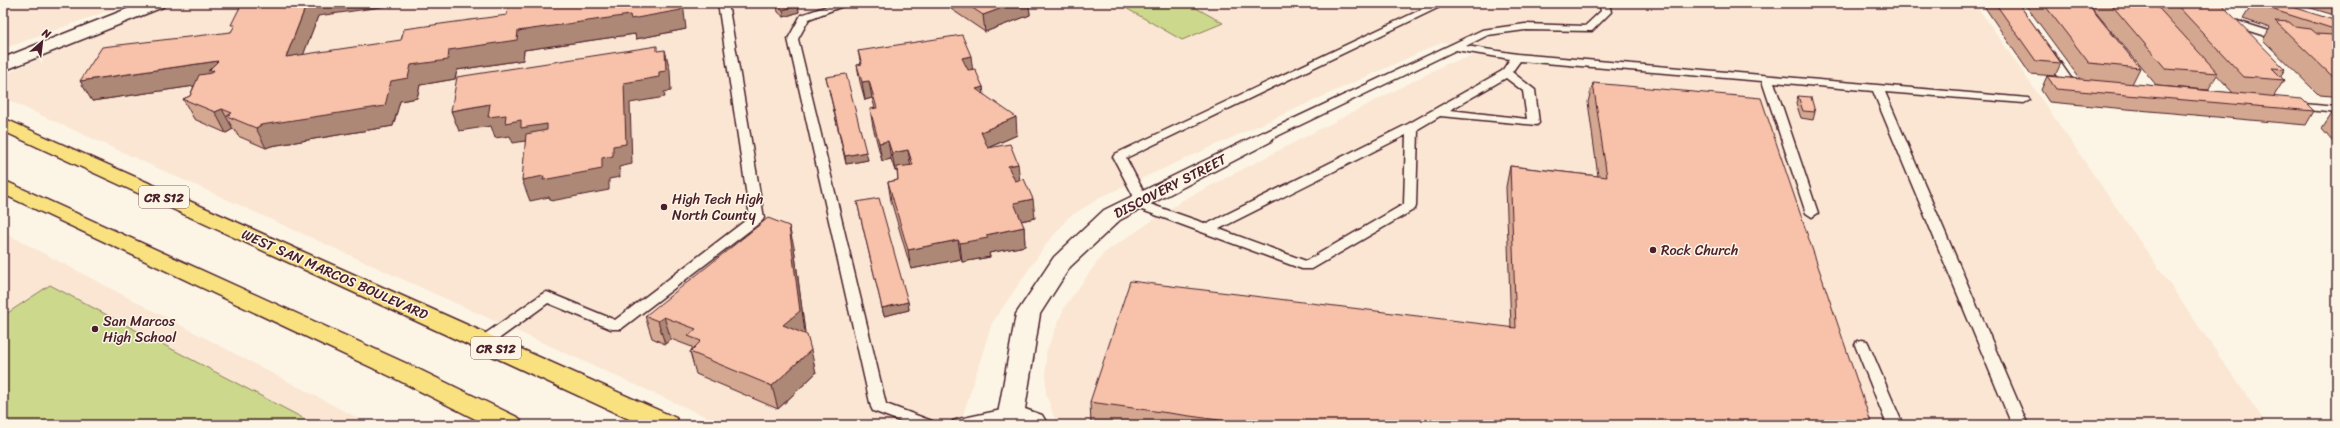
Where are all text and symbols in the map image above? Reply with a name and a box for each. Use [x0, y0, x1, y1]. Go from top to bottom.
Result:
north arrow [22, 22, 62, 62]
text: N [38, 23, 55, 44]
street label: DISCOVERY STREET [1109, 147, 1232, 226]
road number: CR S12 [139, 186, 189, 208]
place label: High Tech High North County [672, 187, 763, 228]
marker: High Tech High North County [659, 202, 669, 212]
street label: WEST SAN MARCOS BOULEVARD [237, 222, 433, 327]
place label: Rock Church [1661, 238, 1738, 263]
marker: Rock Church [1648, 245, 1658, 255]
place label: San Marcos High School [103, 309, 177, 350]
marker: San Marcos High School [90, 324, 100, 334]
road number: CR S12 [471, 337, 521, 359]

